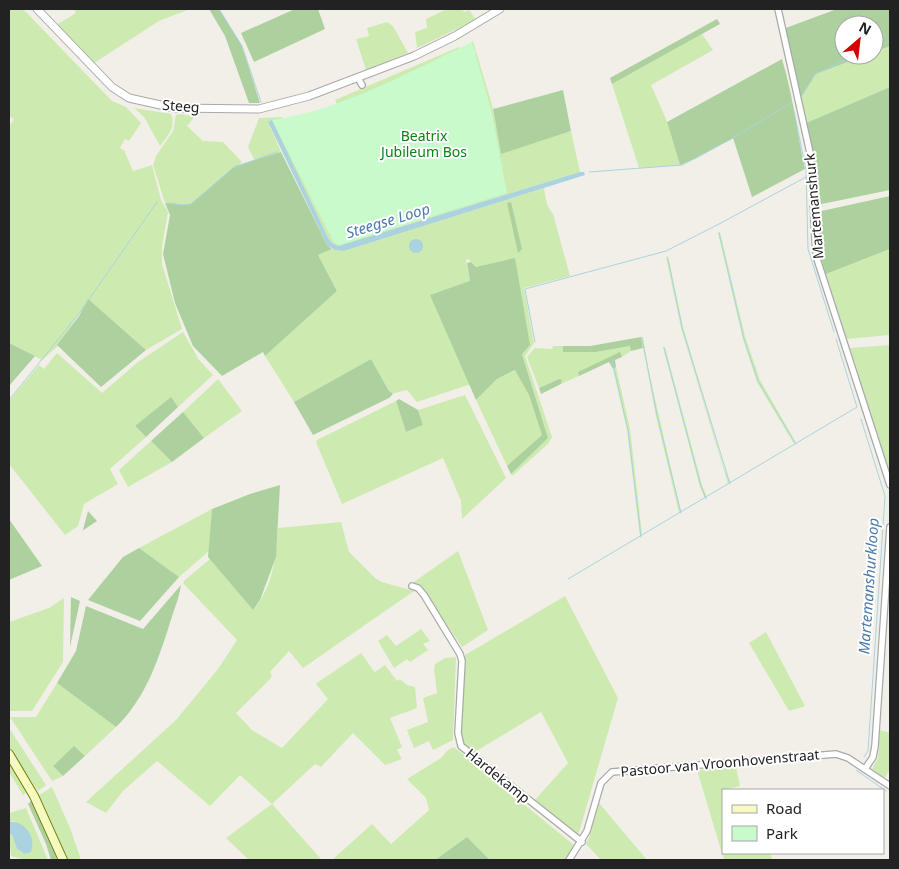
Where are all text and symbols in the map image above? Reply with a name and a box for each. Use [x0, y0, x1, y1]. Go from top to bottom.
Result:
north arrow [834, 15, 884, 65]
text: N [856, 17, 875, 39]
street label: Steeg [162, 95, 200, 116]
park label: Beatrix Jubileum Bos [379, 126, 467, 161]
street label: Martemanshurk [799, 152, 828, 260]
water label: Steegse Loop [343, 198, 432, 242]
water label: Martemanshurkloop [853, 517, 883, 655]
street label: Hardekamp [462, 744, 534, 807]
street label: Pastoor van Vroonhovenstraat [620, 744, 820, 781]
legend [722, 789, 884, 854]
text: Road [766, 798, 802, 818]
text: Park [766, 823, 798, 843]

